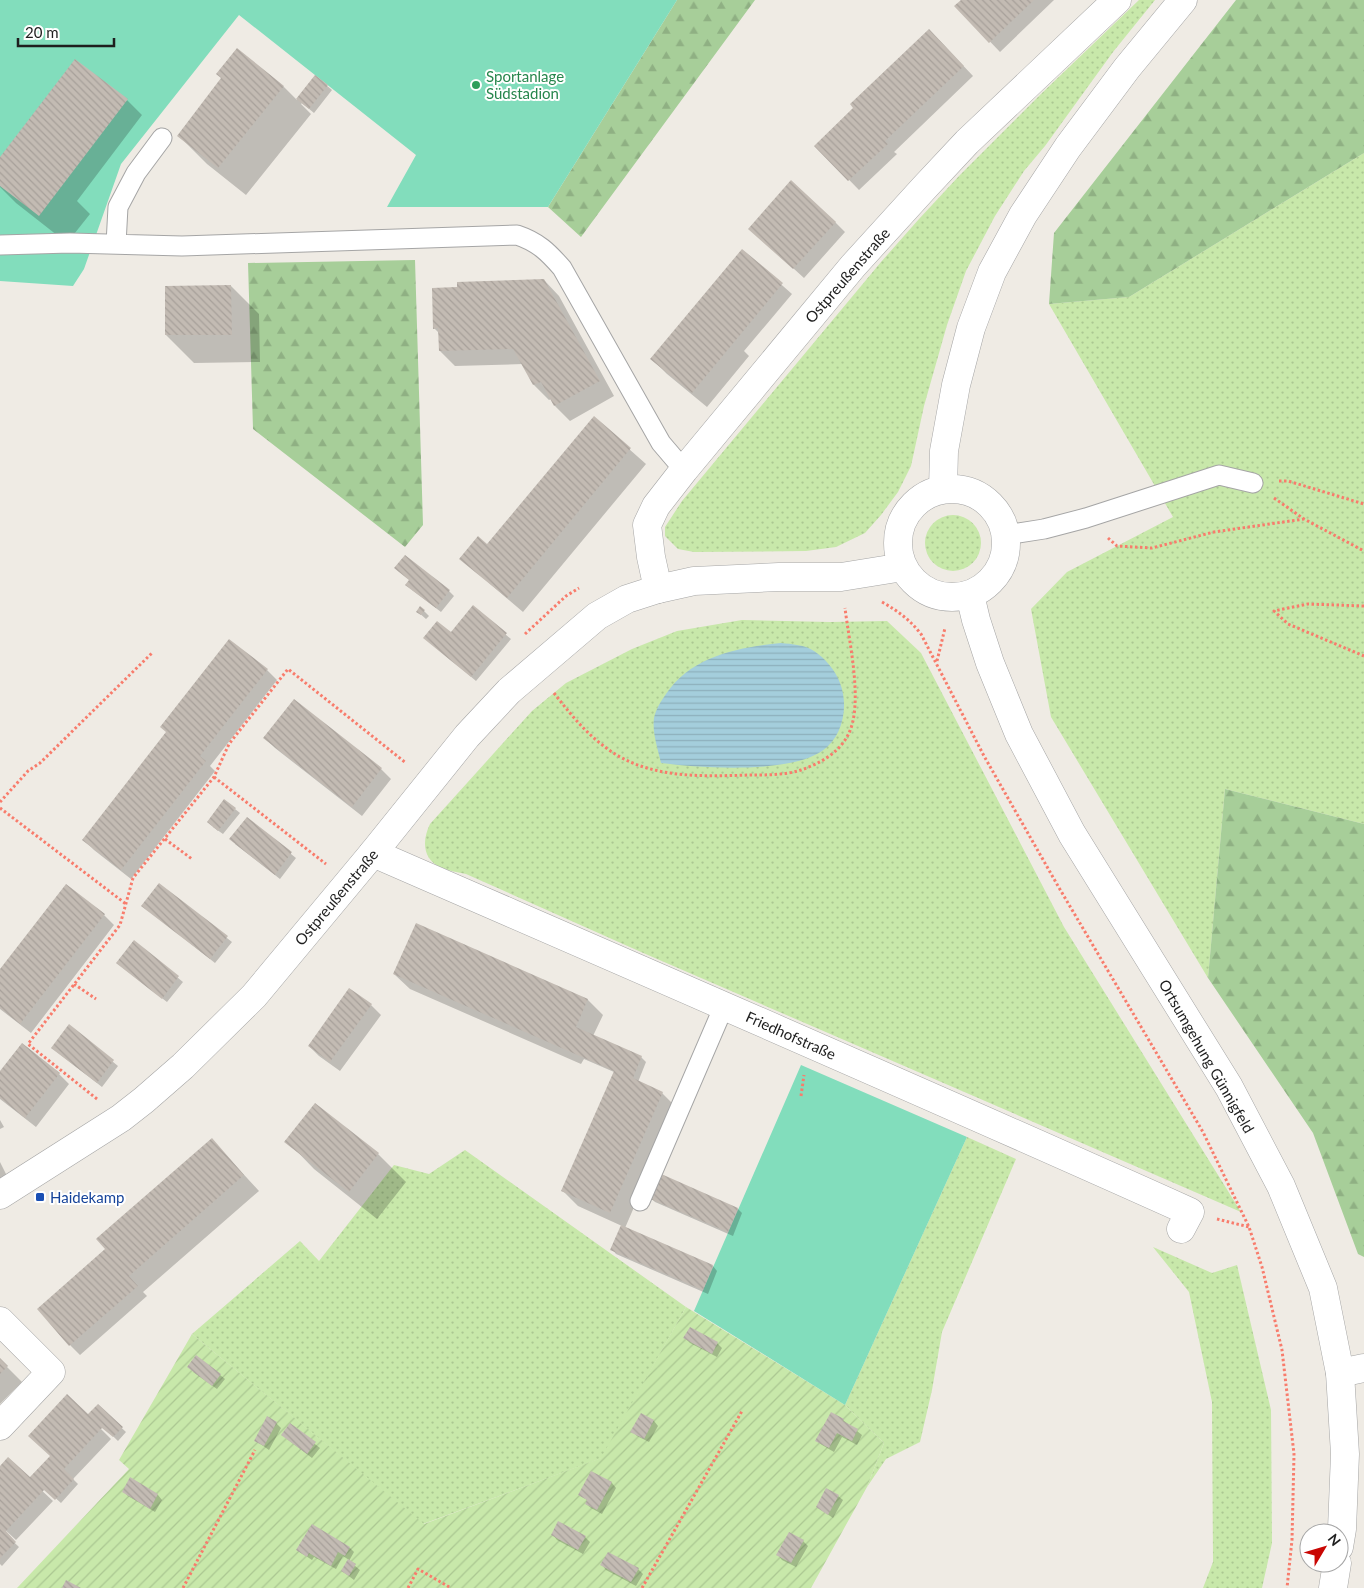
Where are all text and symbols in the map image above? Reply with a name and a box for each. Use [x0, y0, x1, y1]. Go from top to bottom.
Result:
scale bar [18, 15, 114, 47]
text: 20 m [25, 23, 59, 41]
place label: Sportanlage Südstadion [486, 67, 564, 102]
marker: Sportanlage Südstadion [470, 79, 482, 91]
street label: Ostpreußenstraße [801, 224, 893, 326]
street label: Ostpreußenstraße [291, 845, 381, 949]
street label: Ortsumgehung Günnigfeld [1156, 976, 1258, 1136]
street label: Friedhofstraße [743, 1007, 839, 1063]
place label: Haidekamp [50, 1188, 124, 1206]
marker: Haidekamp [34, 1191, 46, 1203]
north arrow [1299, 1523, 1349, 1573]
text: N [1325, 1530, 1345, 1549]

